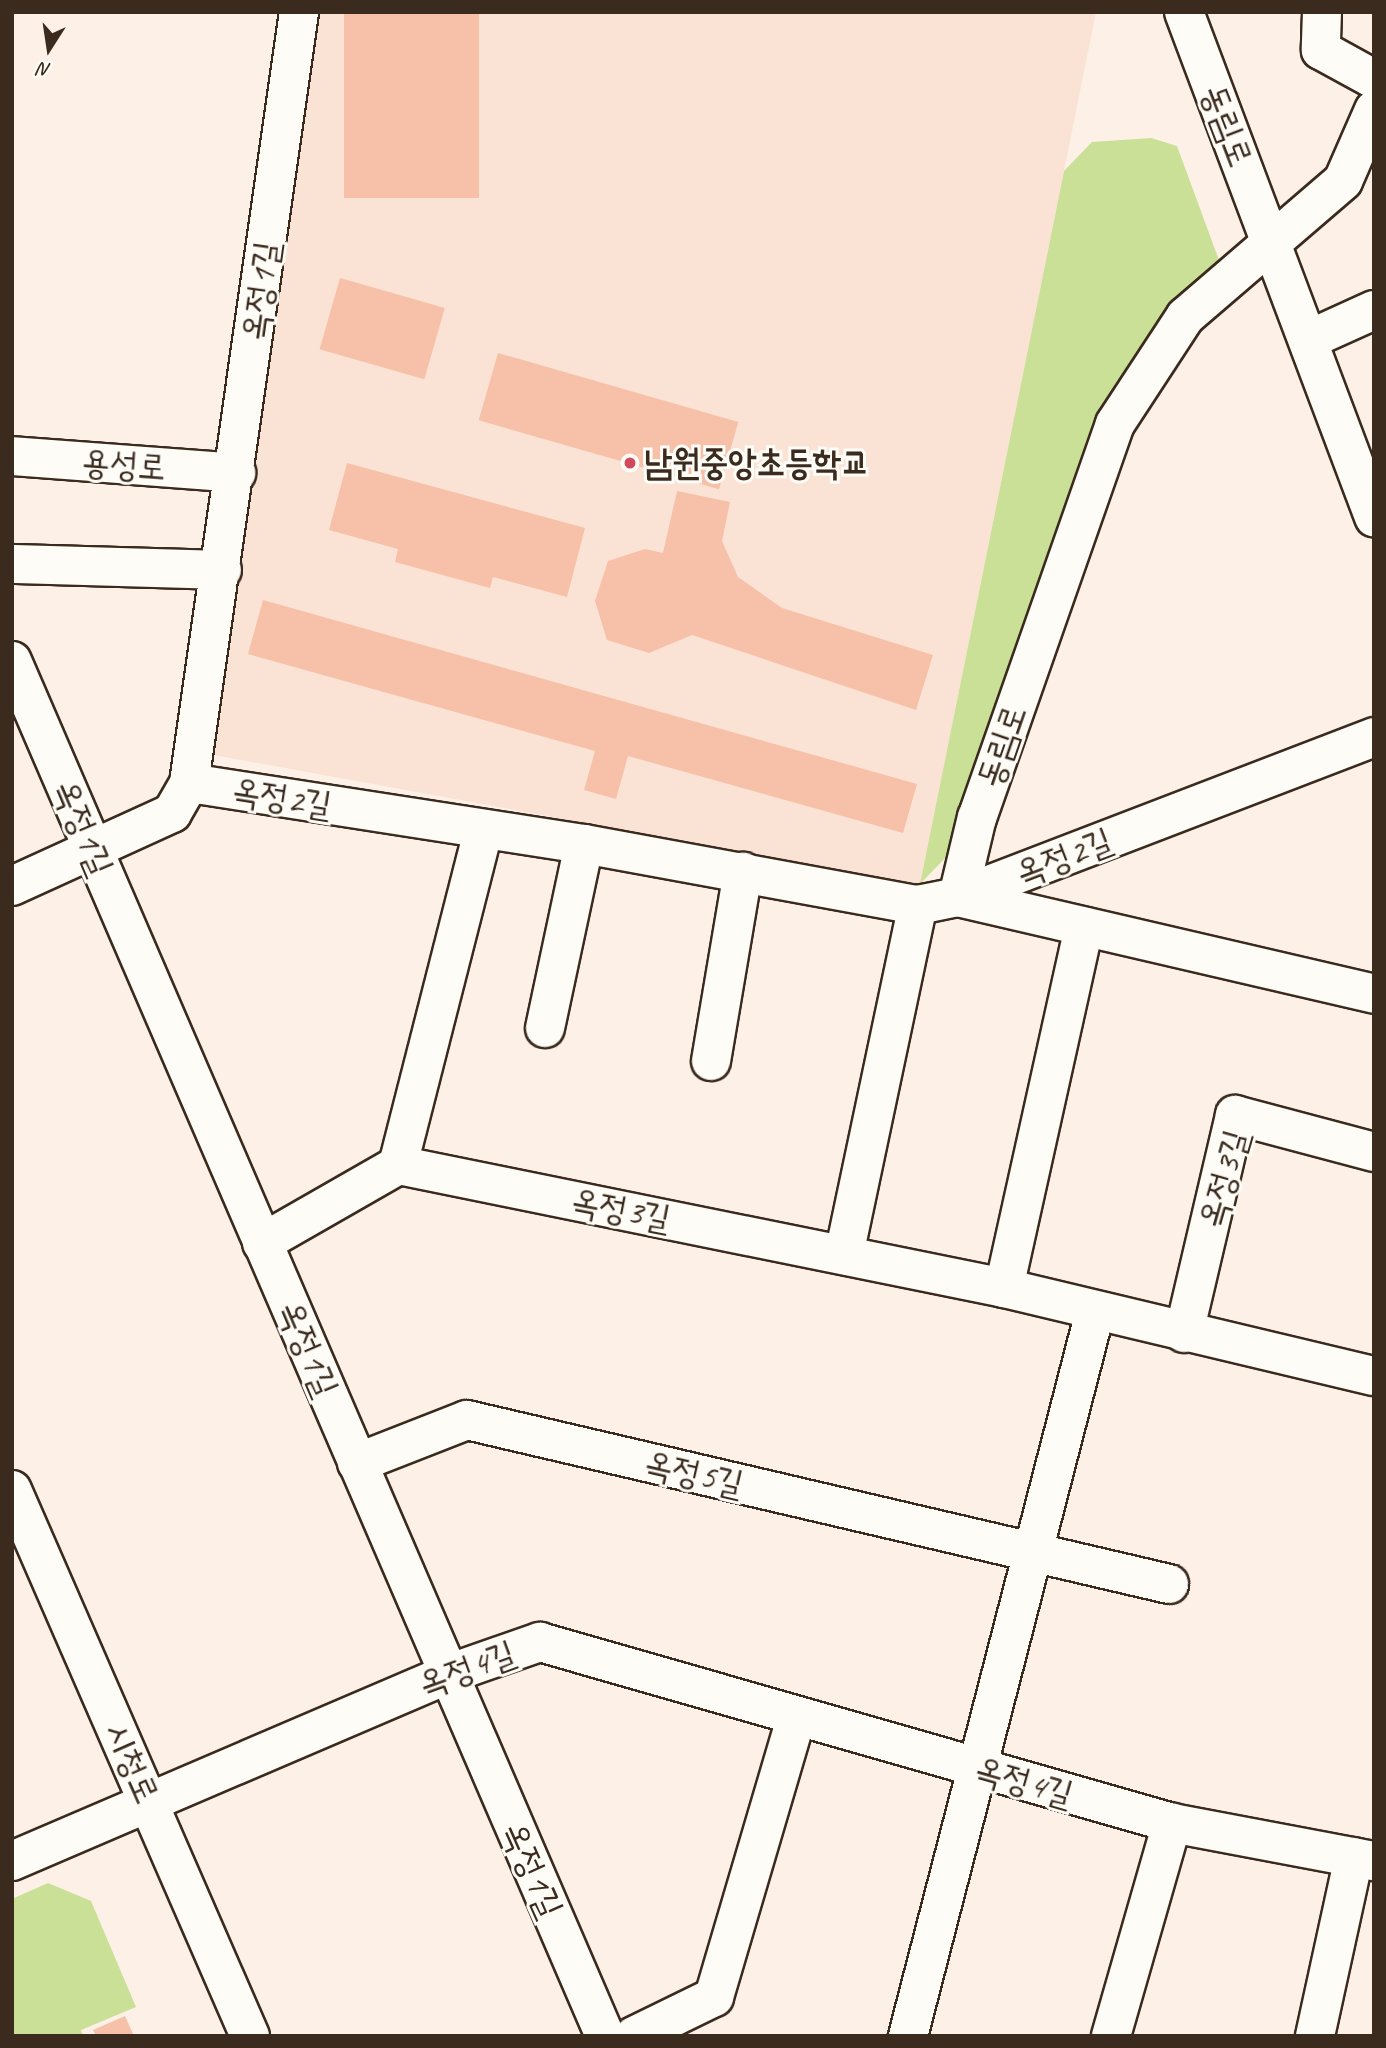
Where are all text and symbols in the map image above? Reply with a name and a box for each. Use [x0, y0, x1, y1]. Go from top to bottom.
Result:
north arrow [14, 14, 84, 84]
text: N [36, 57, 53, 83]
street label: 동림로 [1192, 79, 1262, 173]
street label: 옥정1길 [233, 238, 289, 344]
street label: 용성로 [80, 441, 168, 489]
place label: 남원중앙초등학교 [644, 442, 869, 484]
marker: 남원중앙초등학교 [622, 455, 638, 471]
street label: 동림로 [968, 699, 1036, 793]
street label: 옥정2길 [229, 769, 335, 827]
street label: 옥정1길 [44, 774, 122, 882]
street label: 옥정2길 [1010, 819, 1118, 895]
street label: 옥정3길 [1190, 1125, 1258, 1233]
street label: 옥정3길 [568, 1180, 674, 1240]
street label: 옥정1길 [269, 1295, 347, 1403]
street label: 옥정5길 [640, 1442, 748, 1506]
street label: 옥정4길 [413, 1632, 521, 1706]
street label: 시청로 [96, 1716, 168, 1810]
street label: 옥정4길 [970, 1748, 1078, 1816]
street label: 옥정1길 [492, 1816, 572, 1924]

